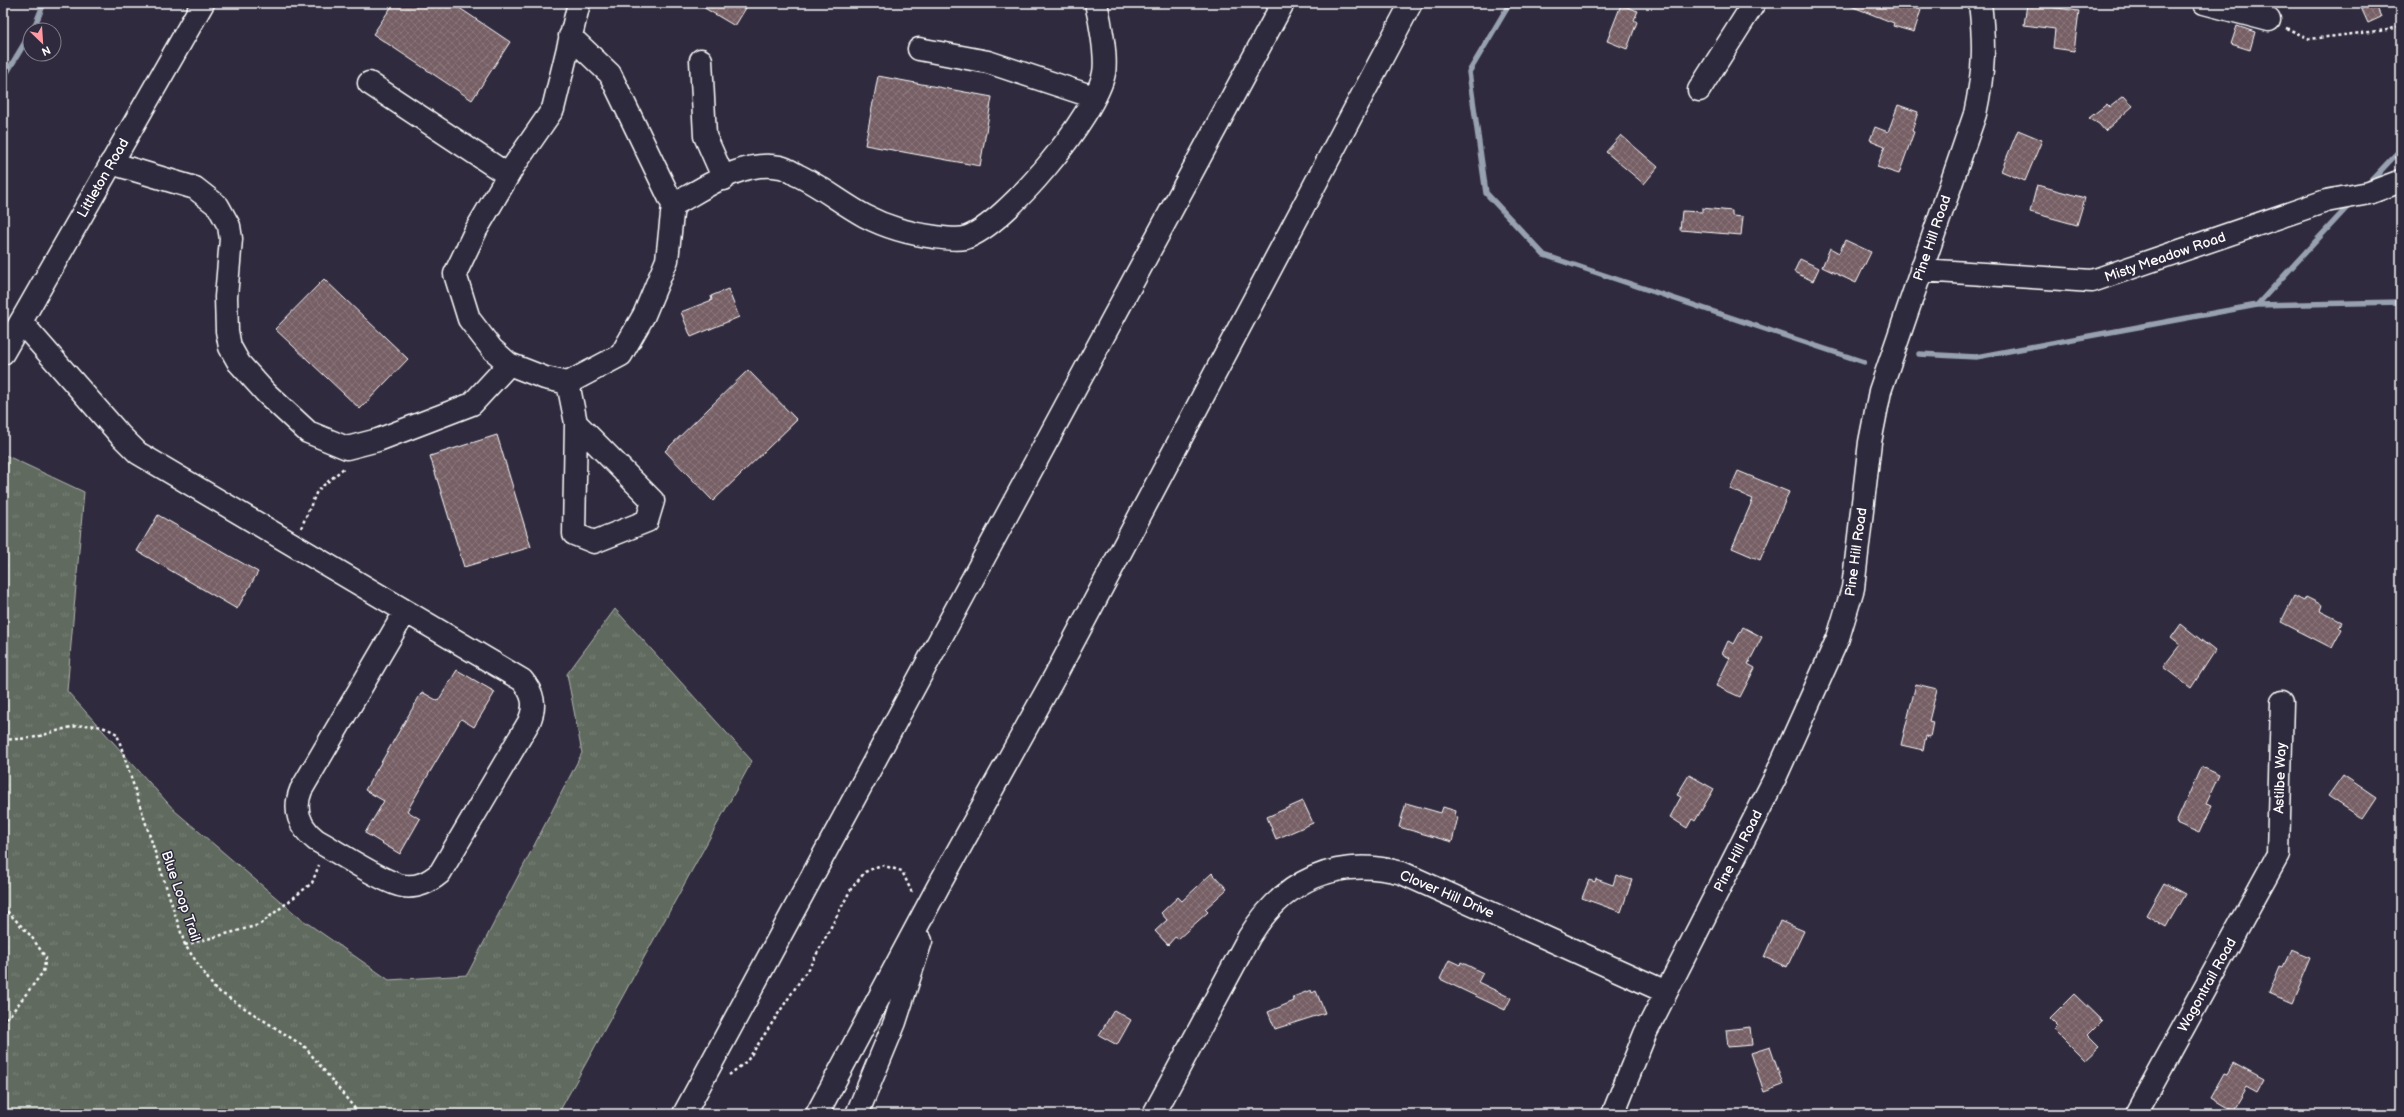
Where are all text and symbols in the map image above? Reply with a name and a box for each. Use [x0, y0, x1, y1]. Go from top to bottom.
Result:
north arrow [22, 22, 62, 62]
text: N [40, 43, 53, 58]
street label: Littleton Road [73, 135, 133, 221]
street label: Pine Hill Road [1909, 193, 1955, 283]
street label: Misty Meadow Road [2102, 228, 2228, 286]
street label: Pine Hill Road [1841, 507, 1871, 597]
street label: Astilbe Way [2270, 741, 2290, 814]
street label: Pine Hill Road [1710, 807, 1766, 895]
street label: Blue Loop Trail [158, 849, 204, 943]
street label: Clover Hill Drive [1397, 866, 1497, 922]
street label: Wagontrail Road [2174, 935, 2240, 1035]

